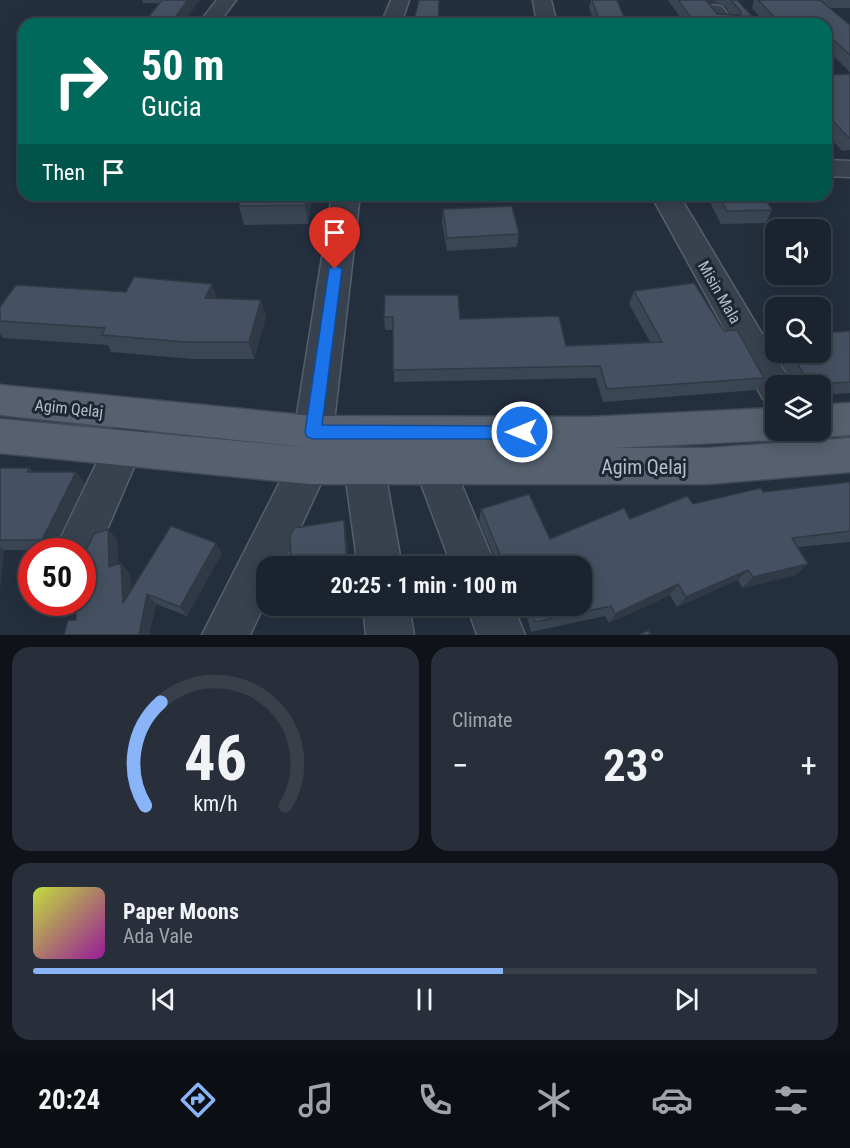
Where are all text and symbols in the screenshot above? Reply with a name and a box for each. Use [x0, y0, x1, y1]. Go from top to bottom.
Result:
text: 50 m [141, 41, 224, 90]
icon: right [42, 42, 120, 120]
text: Gucia [141, 91, 202, 123]
icon: arrive [97, 156, 130, 189]
text: Then [42, 160, 85, 185]
pin [309, 207, 360, 269]
icon: arrive [318, 216, 351, 249]
map controls [765, 219, 831, 441]
button: sound [765, 219, 831, 285]
street label: Misin Mala [694, 258, 745, 327]
button: search [765, 297, 831, 363]
button: layers [765, 375, 831, 441]
street label: Agim Qelaj [34, 395, 104, 422]
position arrow [490, 400, 554, 464]
street label: Agim Qelaj [601, 455, 687, 479]
speed limit sign: 50 [18, 538, 96, 616]
text: 20:25 · 1 min · 100 m [331, 573, 517, 598]
text: Climate [452, 708, 512, 732]
text: 46 [184, 722, 247, 795]
text: 23° [603, 739, 666, 792]
text: − [452, 746, 469, 785]
text: + [801, 746, 817, 785]
text: km/h [193, 791, 238, 816]
text: Paper Moons [123, 899, 239, 924]
text: Ada Vale [123, 924, 193, 948]
icon: previous [147, 983, 180, 1016]
icon: pause [408, 983, 441, 1016]
icon: next [670, 983, 703, 1016]
icon: directions [177, 1079, 219, 1121]
icon: music [295, 1079, 337, 1121]
icon: phone [414, 1079, 456, 1121]
icon: climate [533, 1079, 575, 1121]
icon: car [651, 1079, 693, 1121]
icon: filters [770, 1079, 812, 1121]
text: 20:24 [38, 1084, 100, 1116]

